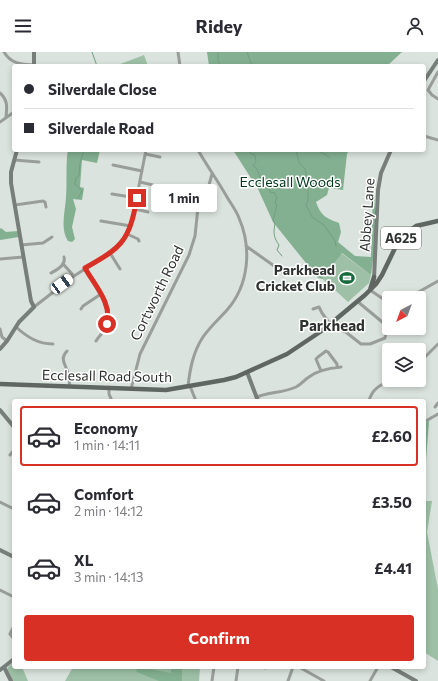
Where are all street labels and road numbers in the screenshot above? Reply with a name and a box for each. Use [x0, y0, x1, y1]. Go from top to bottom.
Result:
street label: Abbey Lane [355, 177, 378, 253]
road number: A625 [381, 227, 421, 249]
street label: Cortworth Road [126, 243, 187, 343]
street label: Ecclesall Road South [42, 366, 172, 385]

